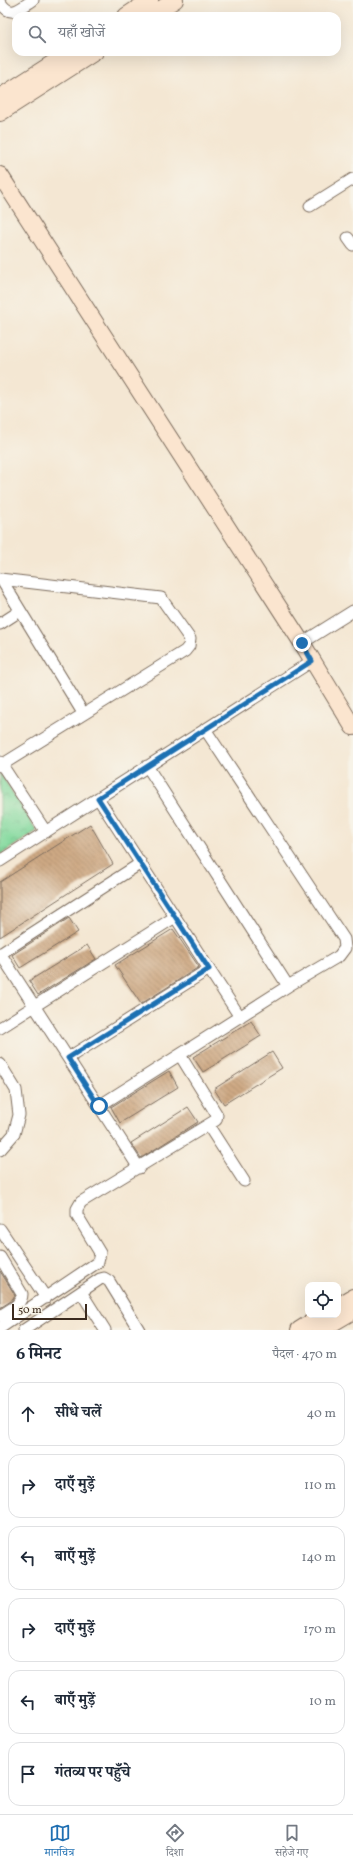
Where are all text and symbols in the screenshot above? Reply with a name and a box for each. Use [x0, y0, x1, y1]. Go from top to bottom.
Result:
search box [12, 12, 341, 56]
icon: search [26, 23, 48, 45]
text: यहाँ खोजें [58, 23, 105, 44]
route end [293, 634, 311, 652]
route start [90, 1097, 108, 1115]
map controls [305, 1282, 341, 1318]
button: locate [305, 1282, 341, 1318]
scale bar [12, 1302, 87, 1321]
text: 50 m [18, 1303, 42, 1318]
text: 6 मिनट [16, 1343, 61, 1366]
text: पैदल · 470 m [273, 1346, 337, 1364]
icon: ahead [17, 1403, 39, 1425]
text: सीधे चलें [55, 1403, 102, 1424]
text: 40 m [307, 1405, 336, 1423]
icon: right [17, 1475, 39, 1497]
text: दाएँ मुड़ें [55, 1475, 95, 1496]
text: 110 m [304, 1477, 336, 1495]
icon: left [17, 1547, 39, 1569]
text: बाएँ मुड़ें [55, 1547, 95, 1568]
text: 140 m [302, 1549, 336, 1567]
icon: right [17, 1619, 39, 1641]
text: दाएँ मुड़ें [55, 1619, 95, 1640]
text: 170 m [303, 1621, 336, 1639]
icon: left [17, 1691, 39, 1713]
text: बाएँ मुड़ें [55, 1691, 95, 1712]
text: 10 m [309, 1693, 336, 1711]
icon: arrive [17, 1763, 39, 1785]
text: गंतव्य पर पहुँचे [55, 1763, 130, 1784]
tab: मानचित्र [45, 1822, 74, 1863]
tab: दिशा [164, 1822, 186, 1863]
tab: सहेजे गए [275, 1822, 308, 1863]

